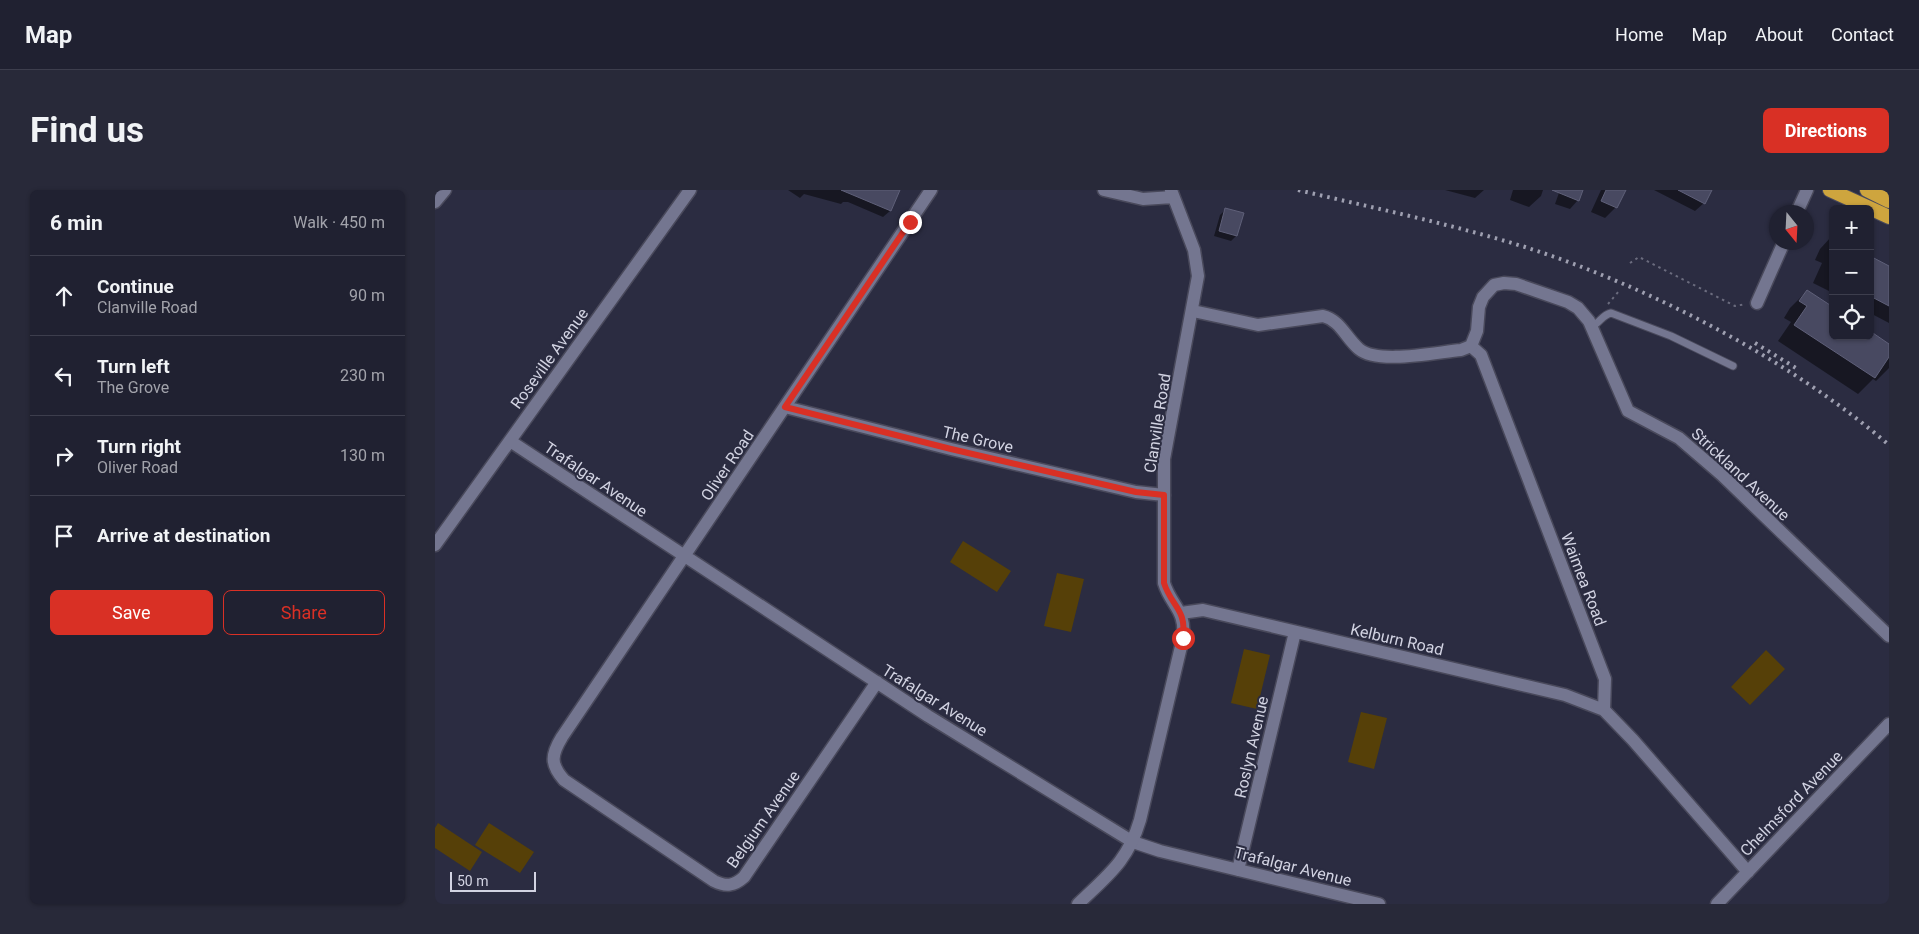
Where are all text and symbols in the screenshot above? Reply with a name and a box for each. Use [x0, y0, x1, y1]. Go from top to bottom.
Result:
text: Map [25, 21, 72, 49]
text: Home [1615, 24, 1664, 45]
text: Map [1692, 24, 1727, 45]
text: About [1755, 24, 1803, 45]
text: Contact [1831, 24, 1894, 45]
button: Directions [1763, 108, 1889, 153]
text: Find us [30, 110, 144, 151]
north arrow [1769, 205, 1814, 250]
map controls [1829, 205, 1874, 340]
button: + [1829, 205, 1874, 250]
text: 6 min [50, 211, 103, 235]
route end [899, 211, 922, 234]
text: Walk · 450 m [293, 213, 385, 232]
button: − [1829, 250, 1874, 295]
text: Continue [97, 275, 174, 298]
icon: ahead [50, 282, 78, 310]
text: 90 m [349, 286, 385, 305]
button: locate [1829, 295, 1874, 340]
text: Clanville Road [97, 298, 197, 317]
street label: Roseville Avenue [507, 304, 592, 412]
text: Turn left [97, 355, 170, 378]
icon: left [50, 362, 78, 390]
text: 230 m [340, 366, 385, 385]
street label: Clanville Road [1140, 372, 1175, 474]
text: The Grove [97, 378, 169, 397]
street label: The Grove [941, 422, 1015, 457]
street label: Strickland Avenue [1688, 424, 1794, 525]
street label: Oliver Road [697, 426, 758, 504]
text: Turn right [97, 435, 181, 458]
street label: Trafalgar Avenue [541, 438, 651, 521]
icon: right [50, 442, 78, 470]
text: 130 m [340, 446, 385, 465]
text: Oliver Road [97, 458, 178, 477]
icon: arrive [50, 522, 78, 550]
text: Arrive at destination [97, 524, 270, 547]
street label: Waimea Road [1557, 530, 1610, 629]
button: Save [50, 590, 213, 635]
button: Share [223, 590, 385, 635]
street label: Kelburn Road [1348, 620, 1445, 659]
route start [1172, 627, 1195, 650]
street label: Trafalgar Avenue [879, 660, 991, 740]
street label: Roslyn Avenue [1231, 694, 1272, 800]
street label: Chelmsford Avenue [1736, 747, 1847, 860]
street label: Belgium Avenue [723, 767, 804, 872]
street label: Trafalgar Avenue [1232, 843, 1354, 890]
scale bar [450, 869, 536, 892]
text: 50 m [457, 873, 489, 889]

